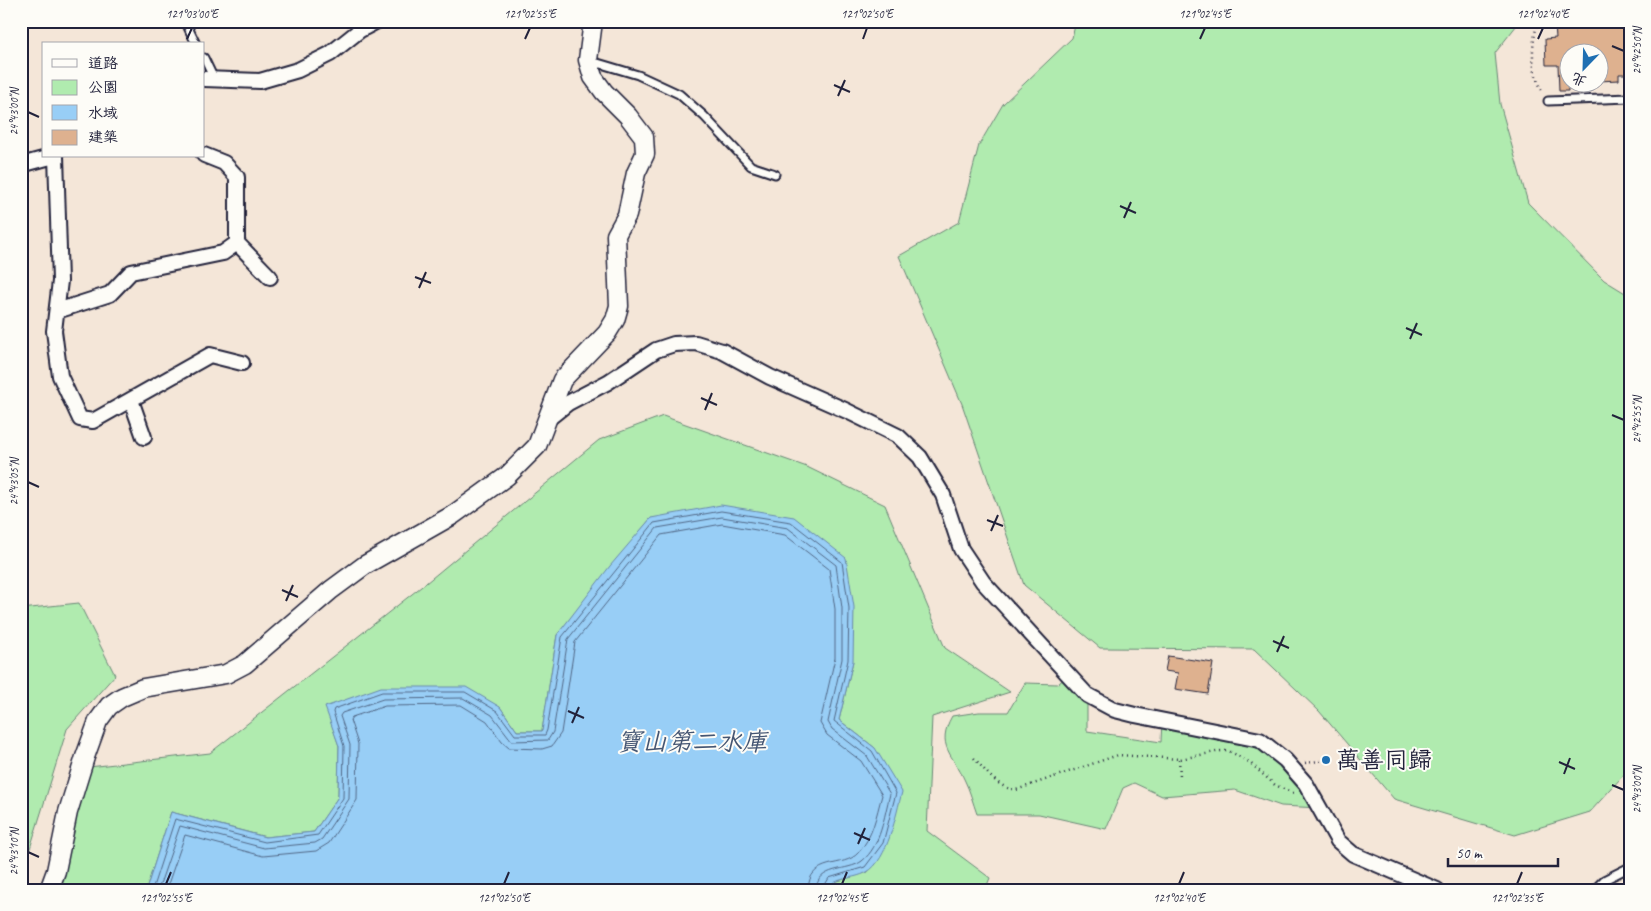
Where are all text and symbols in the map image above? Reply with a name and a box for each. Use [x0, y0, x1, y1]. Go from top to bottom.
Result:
text: 121°03'00"E [166, 6, 220, 22]
text: 121°02'55"E [504, 6, 558, 22]
text: 121°02'50"E [841, 6, 895, 22]
text: 121°02'45"E [1179, 6, 1233, 22]
text: 121°02'40"E [1517, 6, 1571, 22]
text: 24°42'50"N [1629, 26, 1645, 75]
legend [42, 42, 205, 158]
north arrow [1558, 42, 1608, 92]
text: 道路 [88, 54, 118, 73]
text: 北 [1569, 69, 1589, 90]
text: 公園 [88, 78, 118, 97]
text: 24°43'00"N [6, 87, 22, 136]
text: 水域 [88, 104, 118, 123]
text: 建築 [88, 128, 118, 147]
text: 24°42'55"N [1629, 395, 1645, 444]
text: 24°43'05"N [6, 457, 22, 506]
water label: 寶山第二水庫 [617, 726, 769, 758]
place label: 萬善同歸 [1336, 745, 1432, 775]
marker: 萬善同歸 [1320, 754, 1332, 766]
text: 24°43'00"N [1629, 765, 1645, 814]
text: 24°43'10"N [6, 827, 22, 876]
scale bar [1448, 836, 1558, 868]
text: 50 m [1456, 844, 1483, 863]
text: 121°02'55"E [140, 890, 194, 906]
text: 121°02'50"E [478, 890, 532, 906]
text: 121°02'45"E [816, 890, 870, 906]
text: 121°02'40"E [1153, 890, 1207, 906]
text: 121°02'35"E [1491, 890, 1545, 906]

